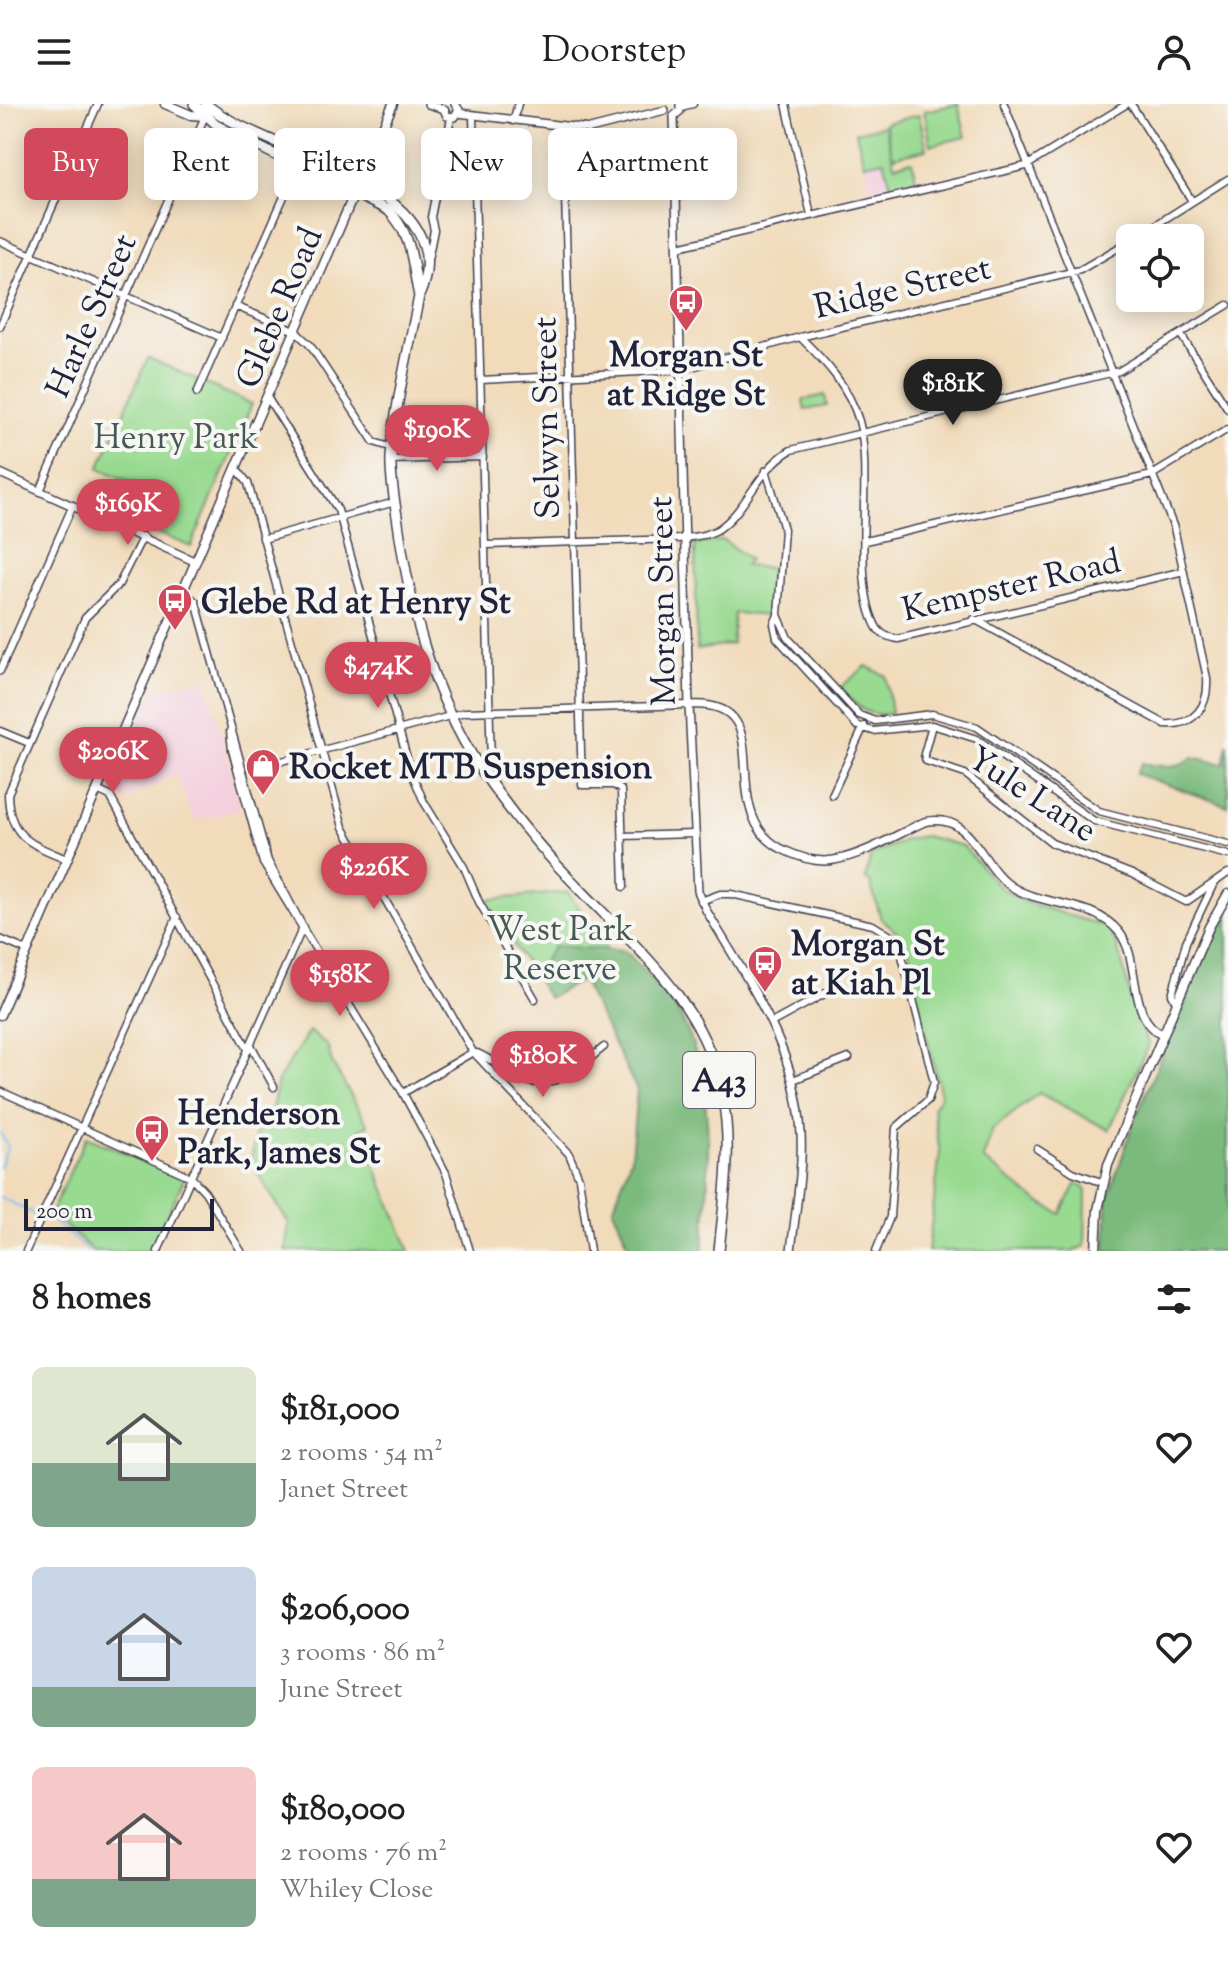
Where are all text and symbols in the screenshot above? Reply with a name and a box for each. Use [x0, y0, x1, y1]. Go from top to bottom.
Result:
text: Doorstep [542, 26, 686, 78]
icon: menu [32, 30, 76, 74]
icon: person [1152, 30, 1196, 74]
chip: Buy [24, 128, 128, 200]
chip: Rent [144, 128, 258, 200]
chip: Filters [274, 128, 405, 200]
chip: New [421, 128, 532, 200]
chip: Apartment [548, 128, 737, 200]
street label: Glebe Road [225, 220, 337, 396]
map controls [1116, 224, 1204, 312]
button: locate [1116, 224, 1204, 312]
street label: Harle Street [35, 226, 151, 406]
street label: Ridge Street [810, 245, 996, 334]
bus stop icon: Morgan St at Ridge St [667, 283, 705, 333]
street label: Selwyn Street [522, 316, 575, 520]
place label: Morgan St at Ridge St [607, 333, 766, 421]
pin: $181K [897, 359, 1009, 427]
text: $181K [921, 366, 985, 403]
pin: $190K [381, 405, 493, 473]
text: $190K [403, 412, 471, 449]
park label: Henry Park [94, 415, 258, 464]
pin: $169K [72, 479, 184, 547]
text: $169K [94, 486, 162, 523]
street label: Morgan Street [638, 495, 691, 706]
street label: Kempster Road [898, 538, 1126, 636]
place label: Glebe Rd at Henry St [201, 580, 511, 629]
bus stop icon: Glebe Rd at Henry St [156, 582, 194, 632]
pin: $474K [322, 642, 434, 710]
text: $474K [343, 649, 413, 686]
pin: $206K [57, 727, 169, 795]
text: $206K [77, 734, 149, 771]
street label: Yule Lane [957, 736, 1105, 856]
place label: Rocket MTB Suspension [289, 745, 652, 794]
shop icon: Rocket MTB Suspension [244, 747, 282, 797]
pin: $226K [318, 843, 430, 911]
text: $226K [339, 850, 409, 887]
park label: West Park Reserve [486, 907, 634, 995]
place label: Morgan St at Kiah Pl [791, 922, 945, 1010]
bus stop icon: Morgan St at Kiah Pl [746, 944, 784, 994]
pin: $158K [284, 950, 396, 1018]
text: $158K [308, 957, 372, 994]
pin: $180K [487, 1031, 599, 1099]
text: $180K [509, 1038, 577, 1075]
road number: A43 [683, 1052, 755, 1108]
place label: Henderson Park, James St [178, 1091, 381, 1179]
bus stop icon: Henderson Park, James St [133, 1113, 171, 1163]
scale bar [24, 1195, 214, 1231]
text: 200 m [36, 1197, 92, 1229]
text: 8 homes [32, 1275, 151, 1324]
icon: filters [1152, 1277, 1196, 1321]
text: $181,000 [280, 1386, 400, 1435]
icon: home [96, 1399, 192, 1495]
icon: heart [1152, 1425, 1196, 1469]
text: 2 rooms · 54 m² [280, 1435, 443, 1472]
text: Janet Street [280, 1472, 408, 1509]
text: $206,000 [280, 1586, 410, 1635]
icon: home [96, 1599, 192, 1695]
icon: heart [1152, 1625, 1196, 1669]
text: 3 rooms · 86 m² [280, 1635, 445, 1672]
text: June Street [280, 1672, 402, 1709]
text: $180,000 [280, 1786, 405, 1835]
icon: home [96, 1799, 192, 1895]
icon: heart [1152, 1825, 1196, 1869]
text: 2 rooms · 76 m² [280, 1835, 447, 1872]
text: Whiley Close [280, 1872, 433, 1909]

